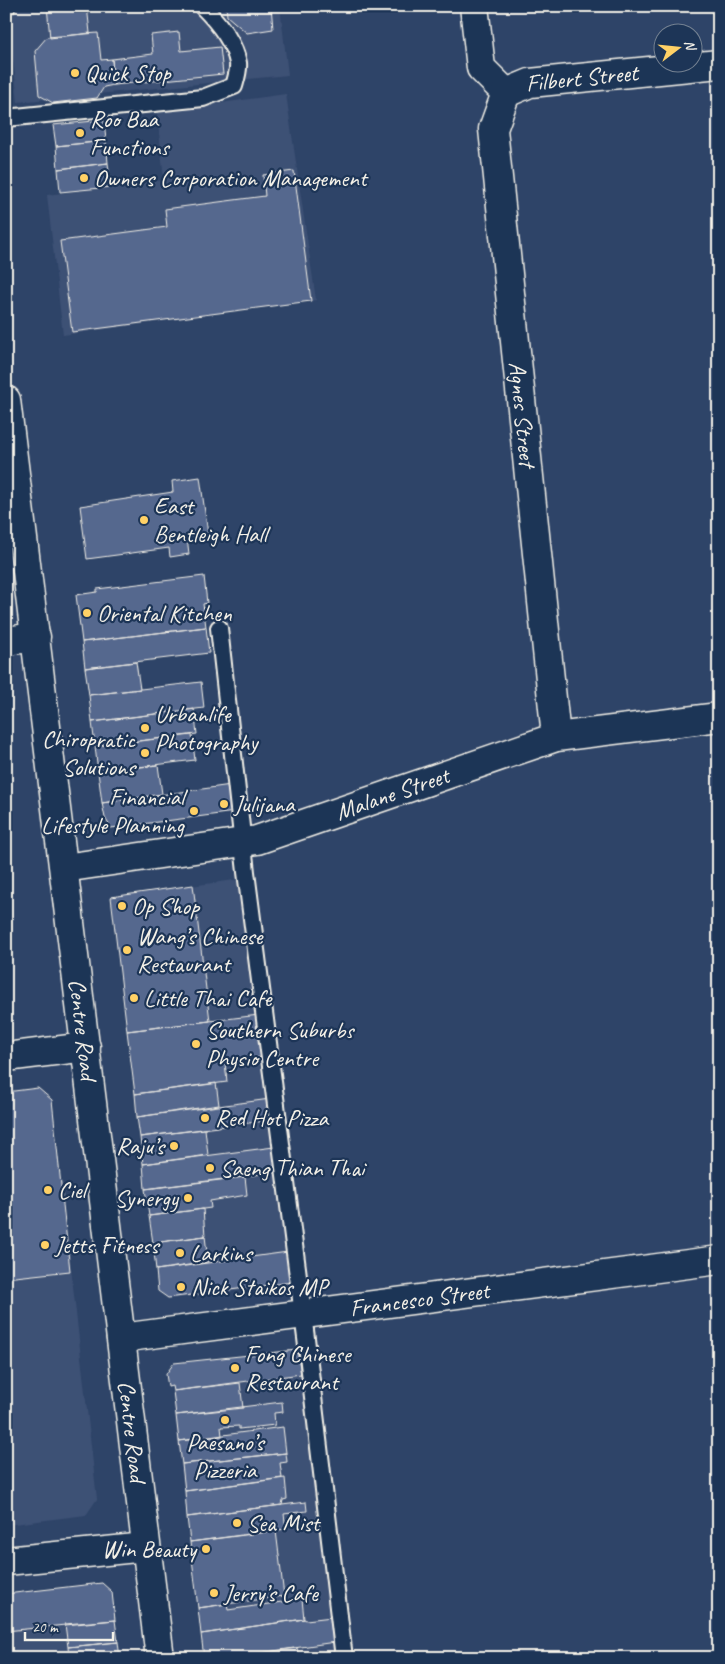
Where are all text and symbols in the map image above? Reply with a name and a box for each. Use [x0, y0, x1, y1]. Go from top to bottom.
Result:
north arrow [652, 22, 702, 72]
text: N [681, 38, 700, 53]
street label: Filbert Street [524, 57, 641, 98]
place label: Quick Stop [85, 58, 172, 88]
marker: Quick Stop [69, 67, 81, 79]
place label: Roo Baa Functions [90, 104, 170, 162]
marker: Roo Baa Functions [74, 127, 86, 139]
place label: Owners Corporation Management [94, 163, 369, 193]
marker: Owners Corporation Management [78, 172, 90, 184]
street label: Agnes Street [502, 360, 543, 471]
place label: East Bentleigh Hall [154, 491, 271, 549]
marker: East Bentleigh Hall [138, 514, 150, 526]
place label: Oriental Kitchen [97, 598, 232, 628]
marker: Oriental Kitchen [81, 607, 93, 619]
place label: Urbanlife Photography [155, 699, 259, 757]
marker: Urbanlife Photography [139, 722, 151, 734]
place label: Chiropratic Solutions [42, 724, 138, 782]
marker: Chiropratic Solutions [139, 747, 151, 759]
street label: Malane Street [332, 759, 455, 827]
place label: Financial Lifestyle Planning [41, 782, 188, 840]
place label: Julijana [233, 789, 296, 819]
marker: Julijana [218, 798, 230, 810]
marker: Financial Lifestyle Planning [188, 805, 200, 817]
place label: Op Shop [132, 891, 201, 921]
marker: Op Shop [116, 900, 128, 912]
place label: Wang’s Chinese Restaurant [137, 921, 264, 979]
marker: Wang’s Chinese Restaurant [121, 944, 133, 956]
street label: Centre Road [62, 977, 105, 1085]
place label: Little Thai Cafe [144, 983, 273, 1013]
marker: Little Thai Cafe [128, 992, 140, 1004]
place label: Southern Suburbs Physio Centre [206, 1015, 355, 1073]
marker: Southern Suburbs Physio Centre [190, 1038, 202, 1050]
place label: Red Hot Pizza [215, 1103, 329, 1133]
marker: Red Hot Pizza [199, 1112, 211, 1124]
place label: Raju’s [116, 1131, 167, 1161]
marker: Raju’s [168, 1140, 180, 1152]
place label: Saeng Thian Thai [220, 1153, 368, 1183]
marker: Saeng Thian Thai [204, 1162, 216, 1174]
place label: Ciel [58, 1175, 90, 1205]
place label: Synergy [115, 1183, 180, 1213]
marker: Ciel [42, 1184, 54, 1196]
marker: Synergy [182, 1192, 194, 1204]
place label: Jetts Fitness [54, 1230, 161, 1260]
place label: Larkins [190, 1238, 254, 1268]
marker: Jetts Fitness [39, 1239, 51, 1251]
marker: Larkins [174, 1247, 186, 1259]
place label: Nick Staikos MP [191, 1272, 330, 1302]
street label: Francesco Street [348, 1275, 493, 1323]
marker: Nick Staikos MP [175, 1281, 187, 1293]
place label: Fong Chinese Restaurant [245, 1339, 353, 1397]
marker: Fong Chinese Restaurant [229, 1362, 241, 1374]
street label: Centre Road [111, 1379, 154, 1487]
marker: Paesano’s Pizzeria [219, 1414, 231, 1426]
place label: Paesano’s Pizzeria [187, 1427, 266, 1485]
place label: Sea Mist [247, 1508, 321, 1538]
marker: Sea Mist [231, 1517, 243, 1529]
place label: Win Beauty [102, 1534, 198, 1564]
marker: Win Beauty [200, 1543, 212, 1555]
place label: Jerry’s Cafe [223, 1578, 320, 1608]
marker: Jerry’s Cafe [208, 1587, 220, 1599]
scale bar [25, 1609, 112, 1641]
text: 20 m [32, 1618, 59, 1637]

